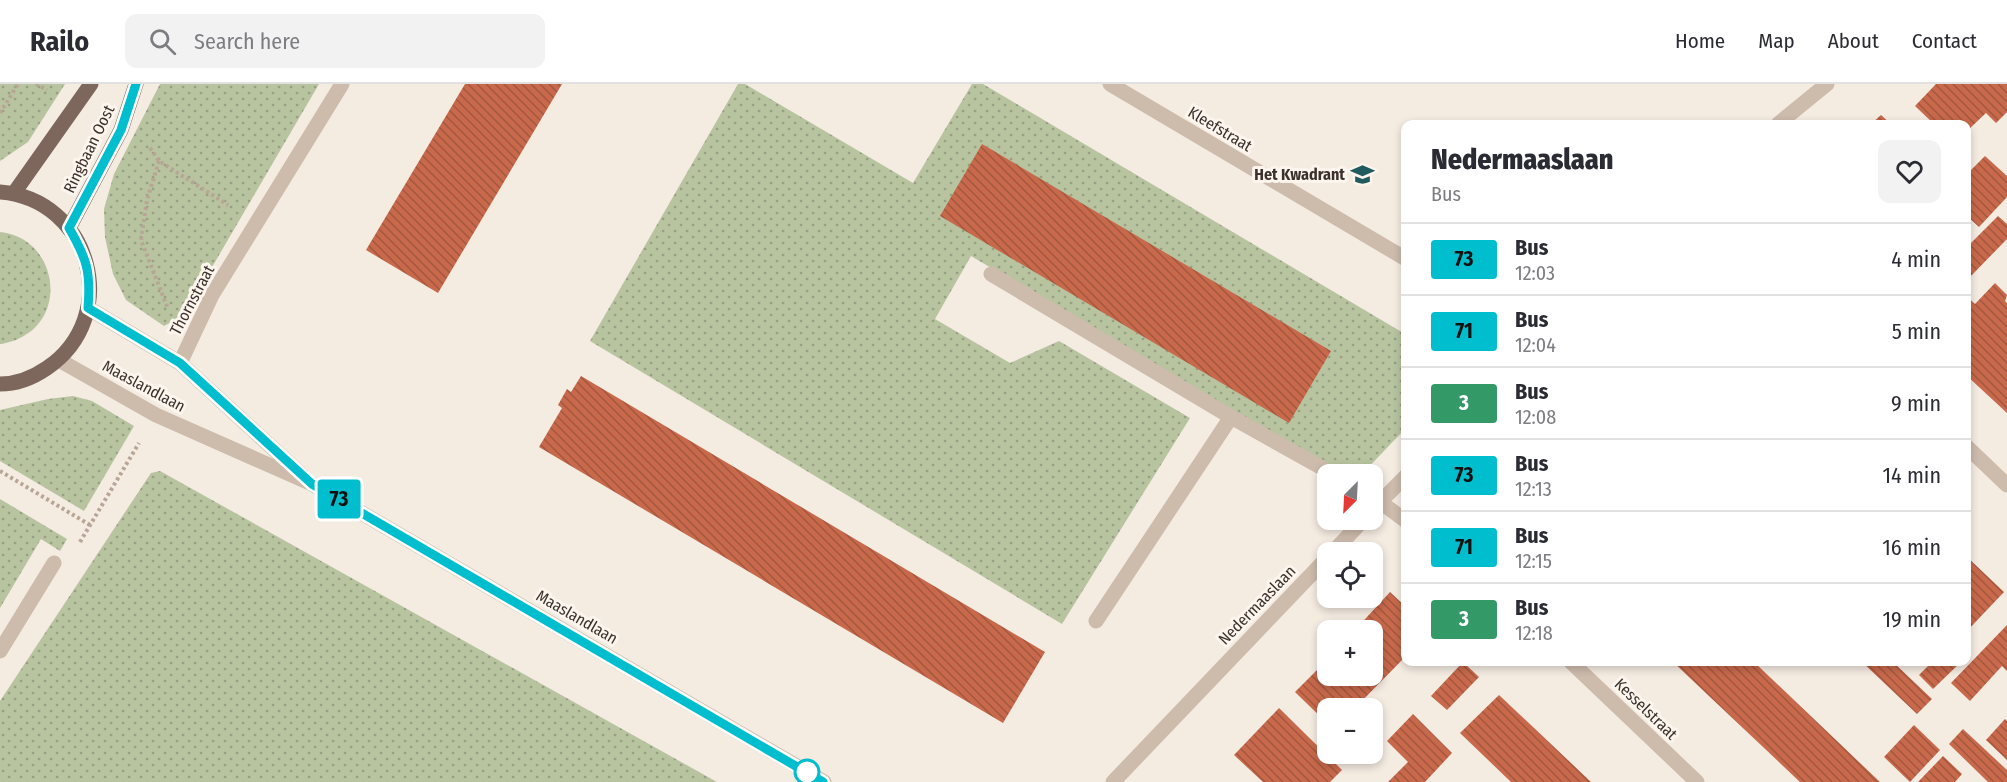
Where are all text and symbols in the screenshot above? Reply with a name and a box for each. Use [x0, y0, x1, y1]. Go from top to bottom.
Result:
search box [125, 14, 545, 68]
text: Railo [30, 25, 89, 58]
icon: search [146, 25, 179, 58]
text: Search here [194, 28, 300, 55]
text: Home [1675, 28, 1725, 54]
text: Map [1758, 28, 1795, 54]
text: About [1828, 28, 1879, 54]
text: Contact [1912, 28, 1977, 54]
street label: Ringbaan Oost [60, 101, 119, 196]
street label: Kleefstraat [1185, 103, 1256, 156]
button: heart [1878, 140, 1941, 203]
text: Nedermaaslaan [1431, 143, 1613, 176]
school or university icon: Het Kwadrant [1350, 161, 1376, 187]
place label: Het Kwadrant [1254, 165, 1345, 184]
text: Bus [1431, 182, 1461, 206]
text: Bus [1515, 234, 1548, 261]
text: 73 [1455, 246, 1473, 272]
text: 4 min [1891, 246, 1941, 273]
street label: Thornstraat [166, 261, 219, 338]
text: 12:03 [1515, 261, 1555, 285]
text: Bus [1515, 306, 1548, 333]
text: 71 [1455, 318, 1473, 344]
text: 5 min [1892, 318, 1941, 345]
text: 12:04 [1515, 333, 1556, 357]
street label: Maaslandlaan [99, 356, 189, 416]
text: Bus [1515, 378, 1548, 405]
text: 3 [1459, 390, 1469, 416]
text: 9 min [1891, 390, 1941, 417]
text: 12:08 [1515, 405, 1556, 429]
text: Bus [1515, 450, 1548, 477]
text: 73 [1455, 462, 1473, 488]
text: 14 min [1883, 462, 1941, 489]
north arrow [1317, 464, 1383, 530]
map controls [1317, 464, 1383, 764]
text: 12:13 [1515, 477, 1552, 501]
line badge: 73 [312, 480, 366, 518]
text: 73 [330, 486, 348, 512]
text: Bus [1515, 522, 1548, 549]
text: 71 [1455, 534, 1473, 560]
text: 16 min [1882, 534, 1941, 561]
button: locate [1317, 542, 1383, 608]
text: 12:15 [1515, 549, 1552, 573]
street label: Nedermaaslaan [1215, 562, 1299, 648]
street label: Maaslandlaan [533, 586, 621, 648]
text: Bus [1515, 594, 1548, 621]
text: 3 [1459, 606, 1469, 632]
text: 19 min [1883, 606, 1941, 633]
button: + [1317, 620, 1383, 686]
text: 12:18 [1515, 621, 1553, 645]
street label: Kesselstraat [1611, 674, 1682, 744]
button: − [1317, 698, 1383, 764]
unlabelled marker [794, 759, 820, 782]

